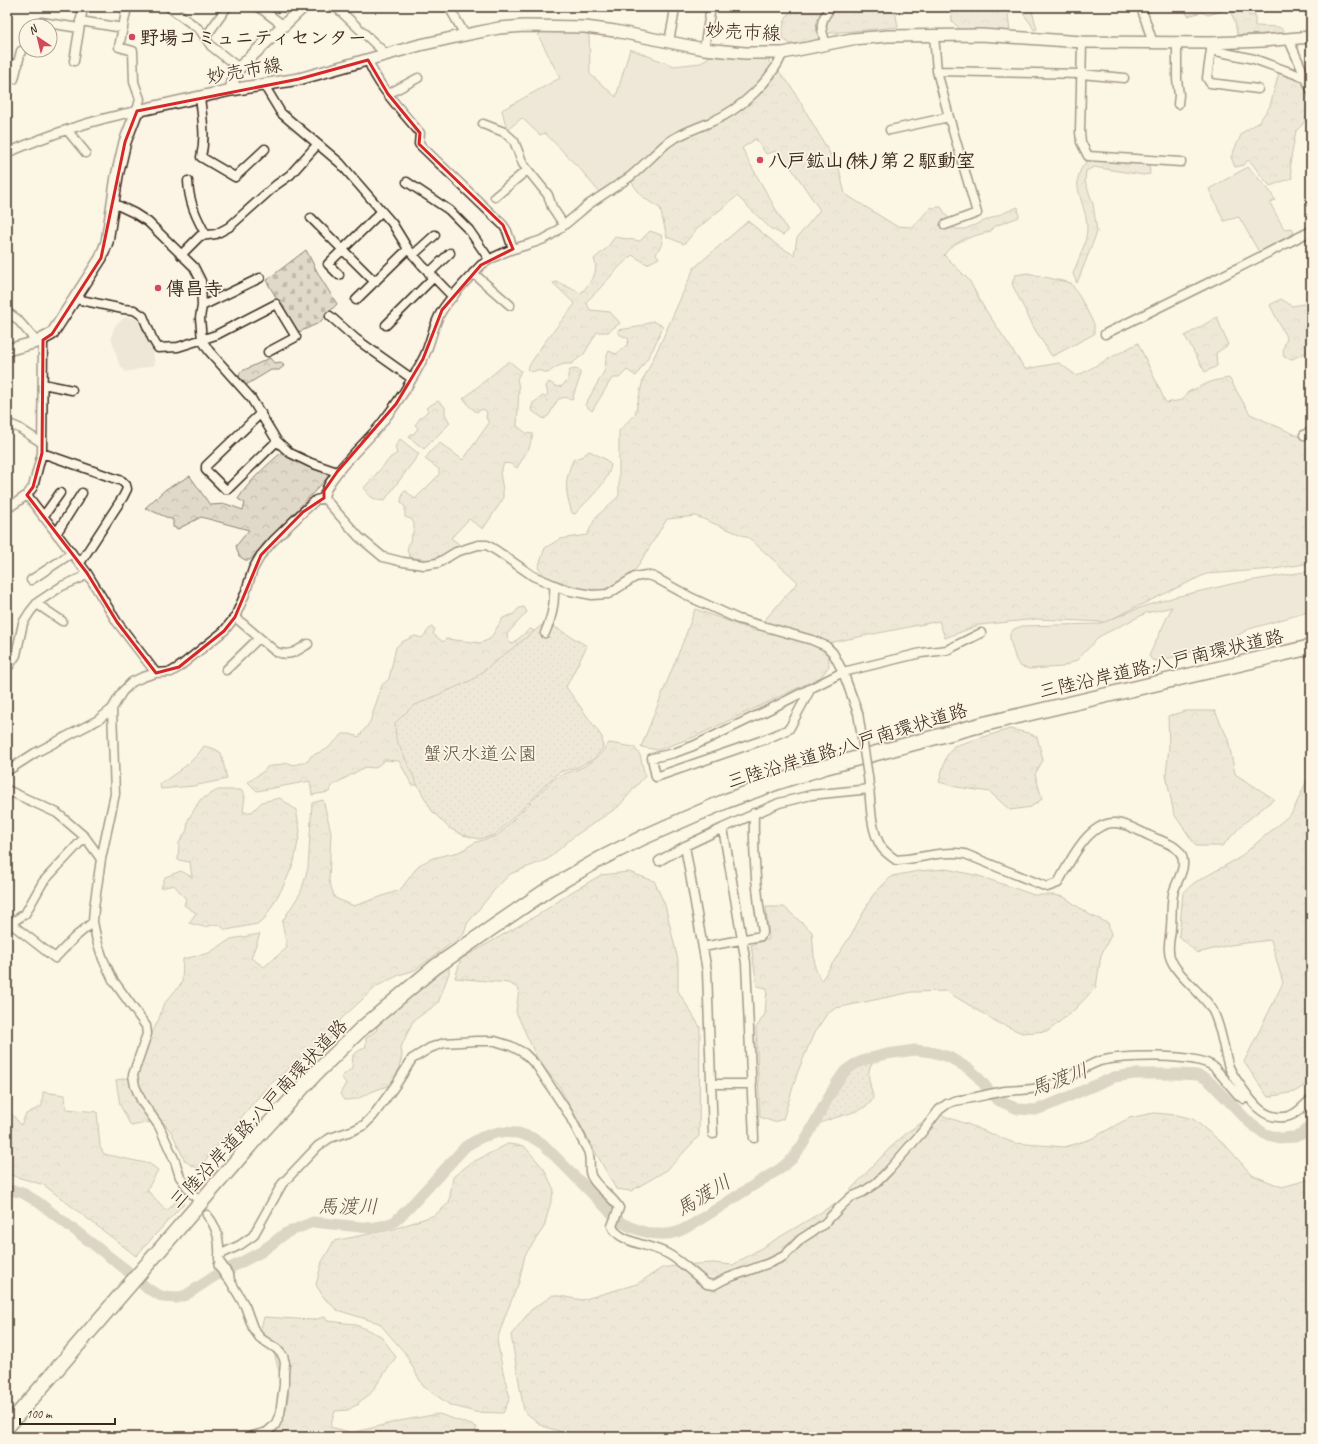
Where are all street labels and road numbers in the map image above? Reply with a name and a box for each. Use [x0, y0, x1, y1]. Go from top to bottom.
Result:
street label: 妙売市線 [704, 18, 782, 46]
street label: 妙売市線 [205, 53, 284, 89]
street label: 三陸沿岸道路;八戸南環状道路 [1036, 624, 1286, 704]
street label: 三陸沿岸道路;八戸南環状道路 [724, 698, 971, 794]
street label: 三陸沿岸道路;八戸南環状道路 [164, 1014, 353, 1214]

